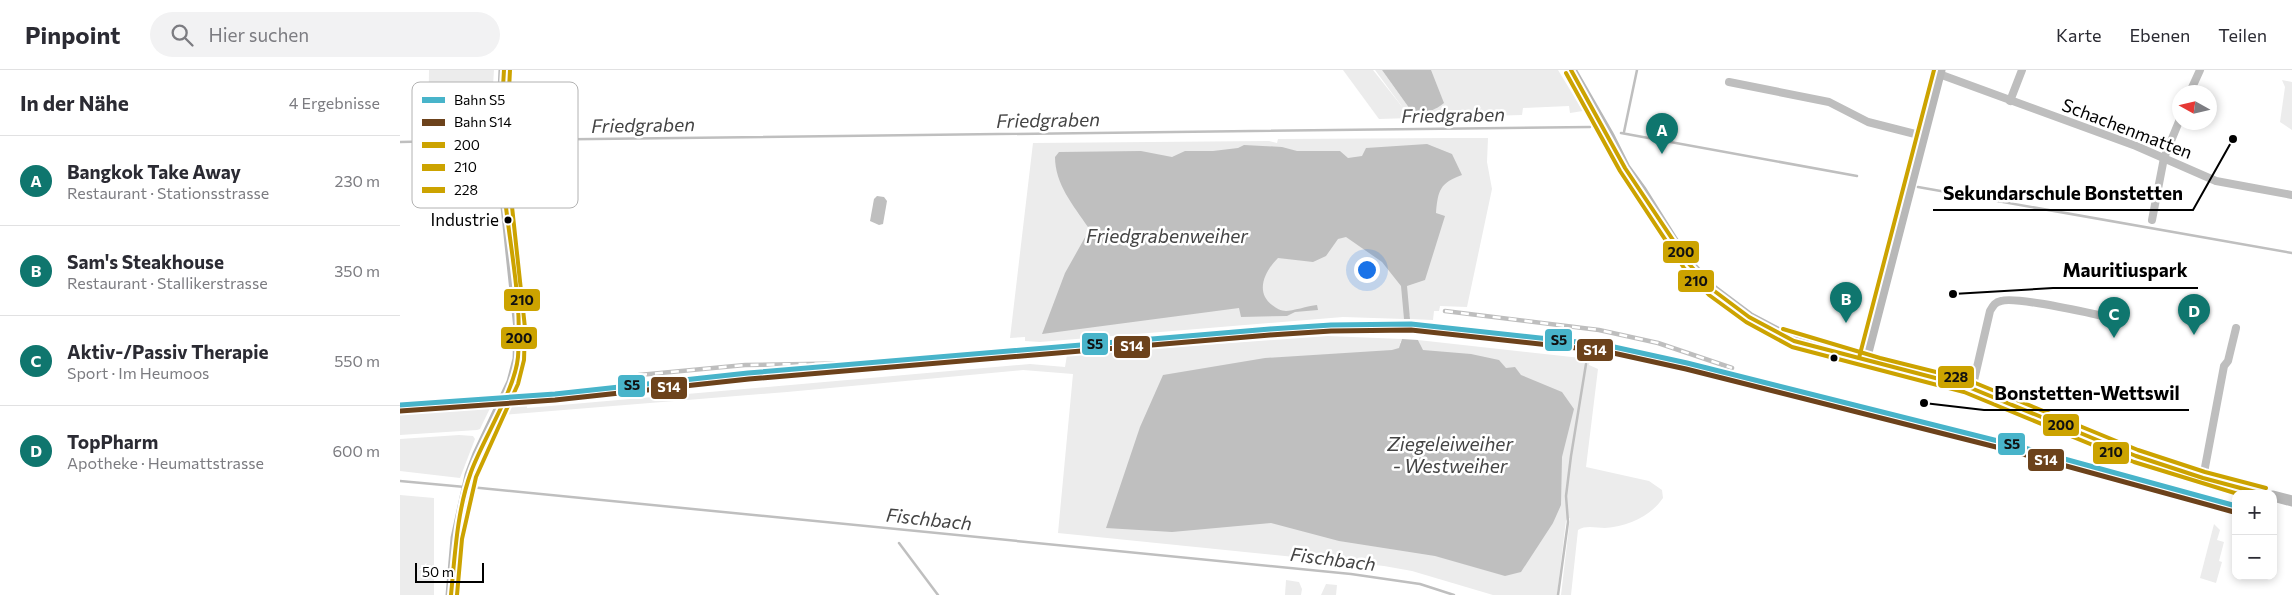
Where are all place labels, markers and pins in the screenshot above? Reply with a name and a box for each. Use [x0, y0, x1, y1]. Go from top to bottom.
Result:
pin: A [1646, 113, 1678, 154]
callout: Sekundarschule Bonstetten [1933, 176, 2193, 210]
place label: Industrie [430, 209, 499, 230]
marker: Industrie [503, 215, 513, 225]
callout: Mauritiuspark [2053, 254, 2198, 288]
pin: B [1830, 282, 1862, 323]
pin: D [2178, 294, 2210, 335]
pin: C [2098, 297, 2130, 338]
unlabelled marker [1829, 353, 1839, 363]
callout: Bonstetten-Wettswil [1984, 376, 2189, 410]

